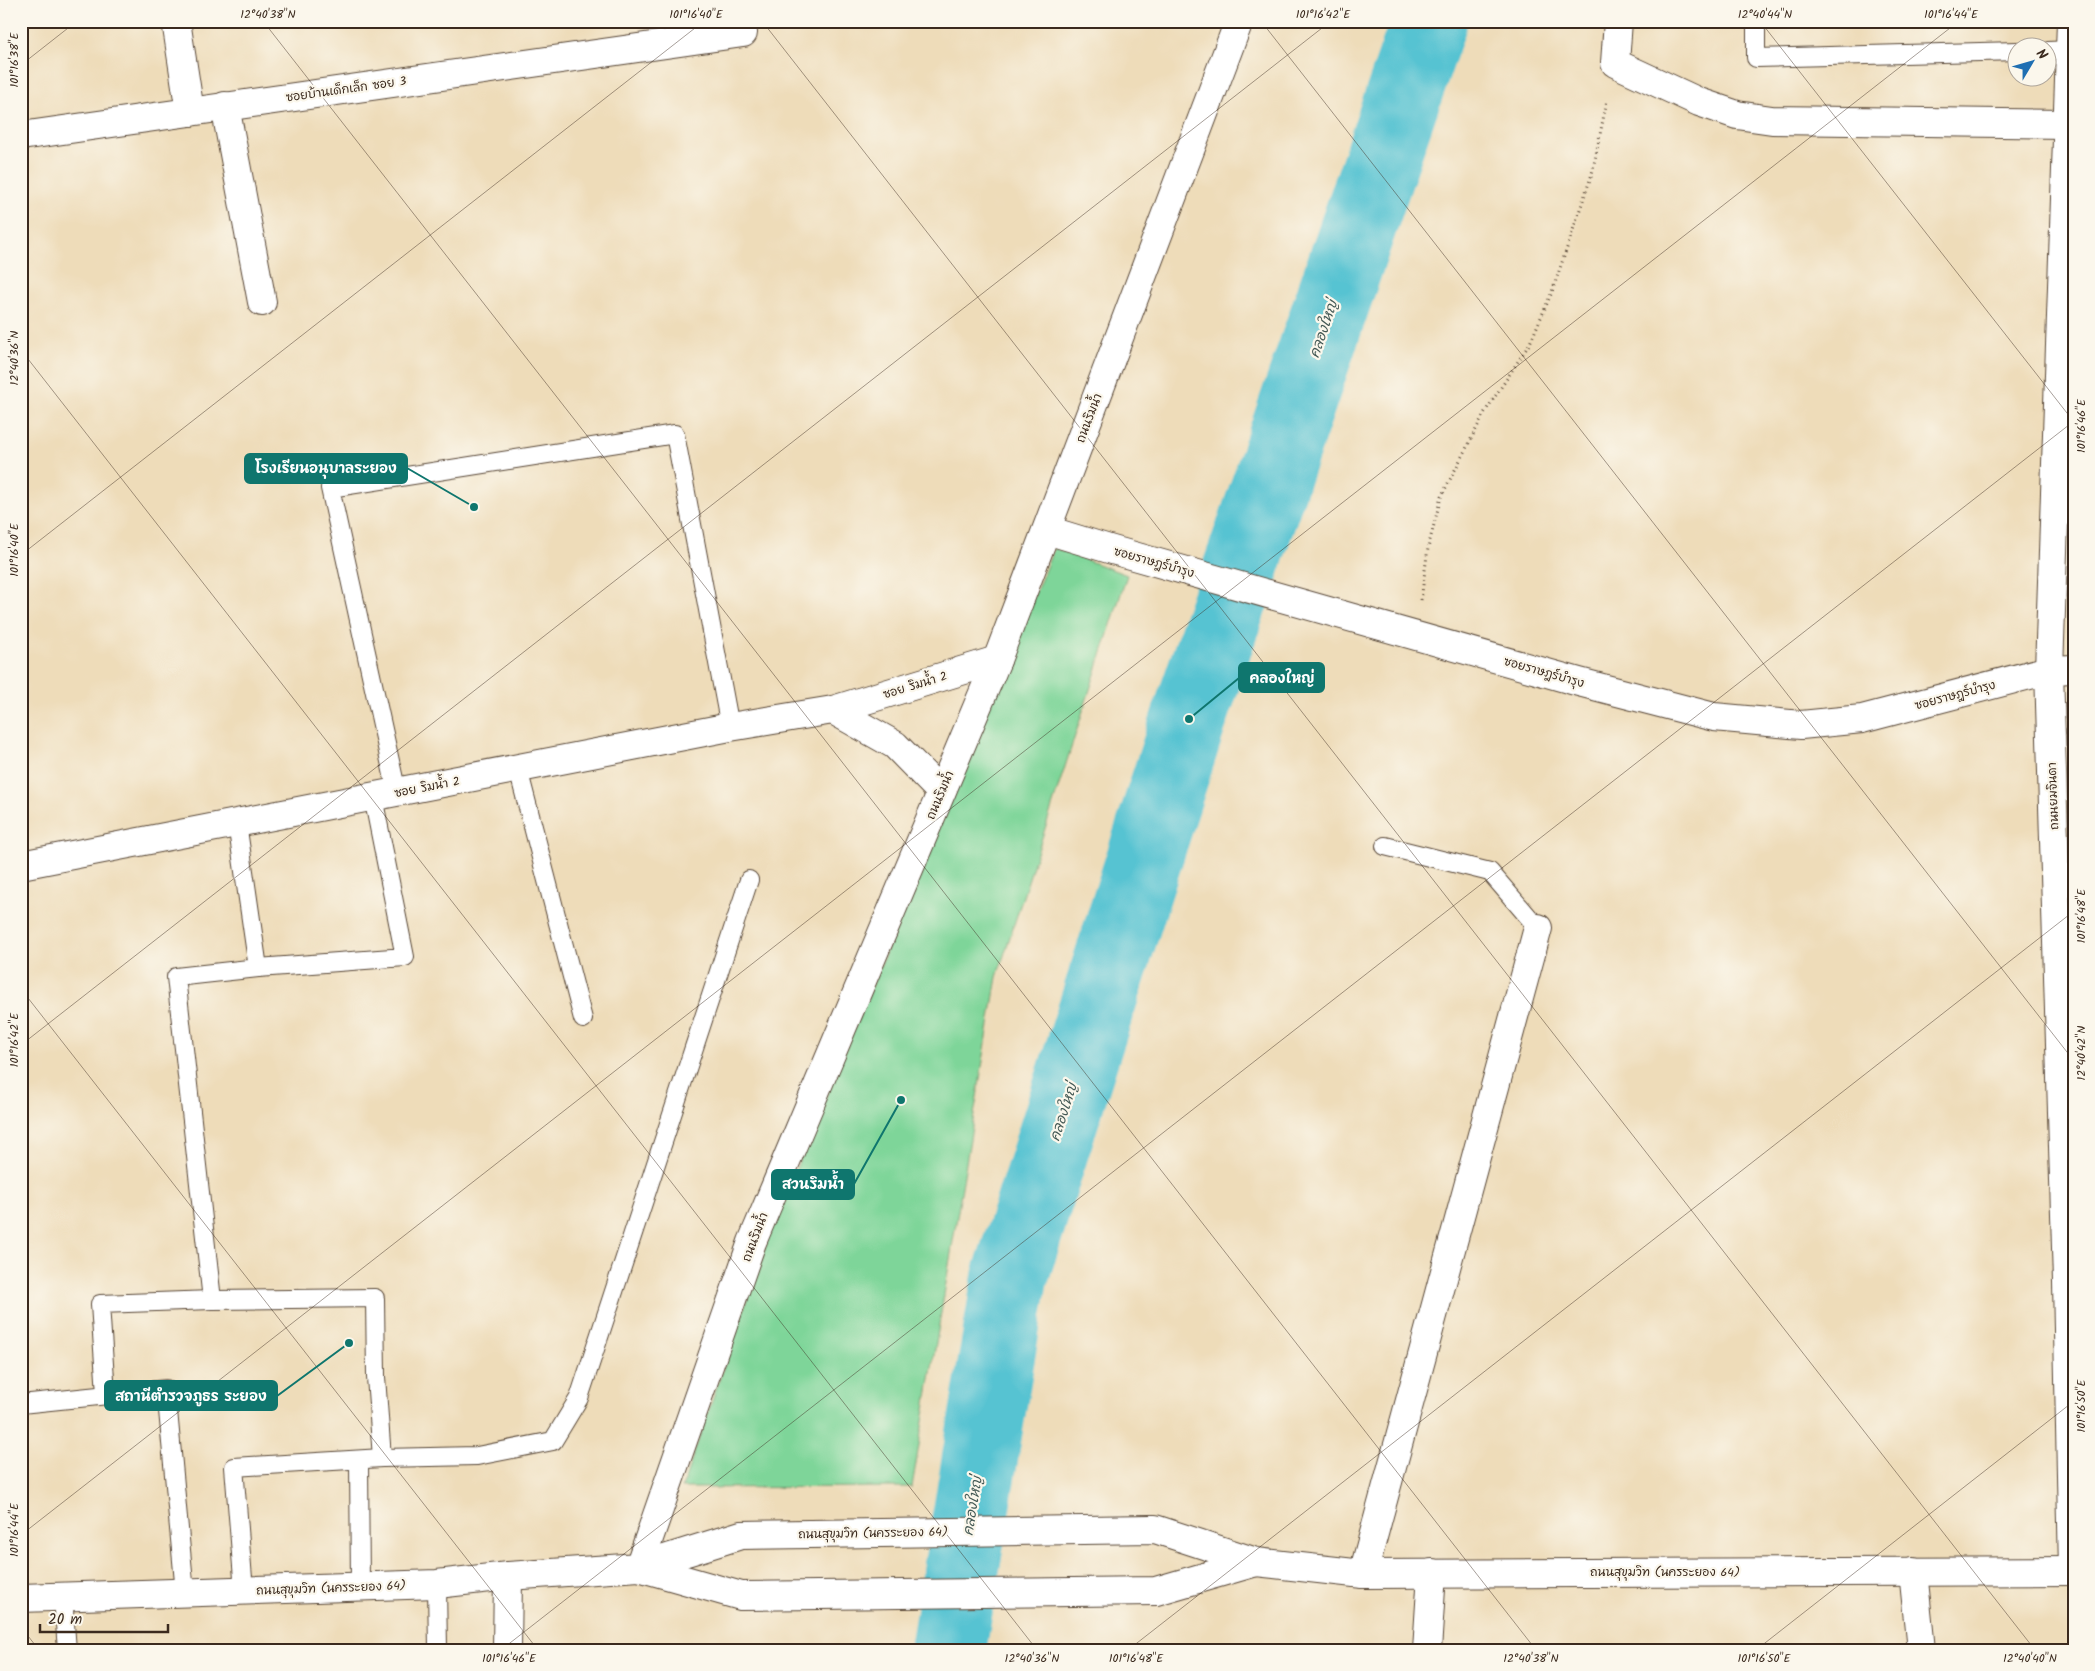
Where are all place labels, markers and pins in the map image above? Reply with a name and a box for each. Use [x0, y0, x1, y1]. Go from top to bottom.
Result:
callout: โรงเรียนอนุบาลระยอง [245, 454, 407, 483]
callout: คลองใหญ่ [1239, 663, 1324, 692]
callout: สวนริมน้ำ [772, 1170, 854, 1199]
callout: สถานีตำรวจภูธร ระยอง [105, 1381, 277, 1410]

